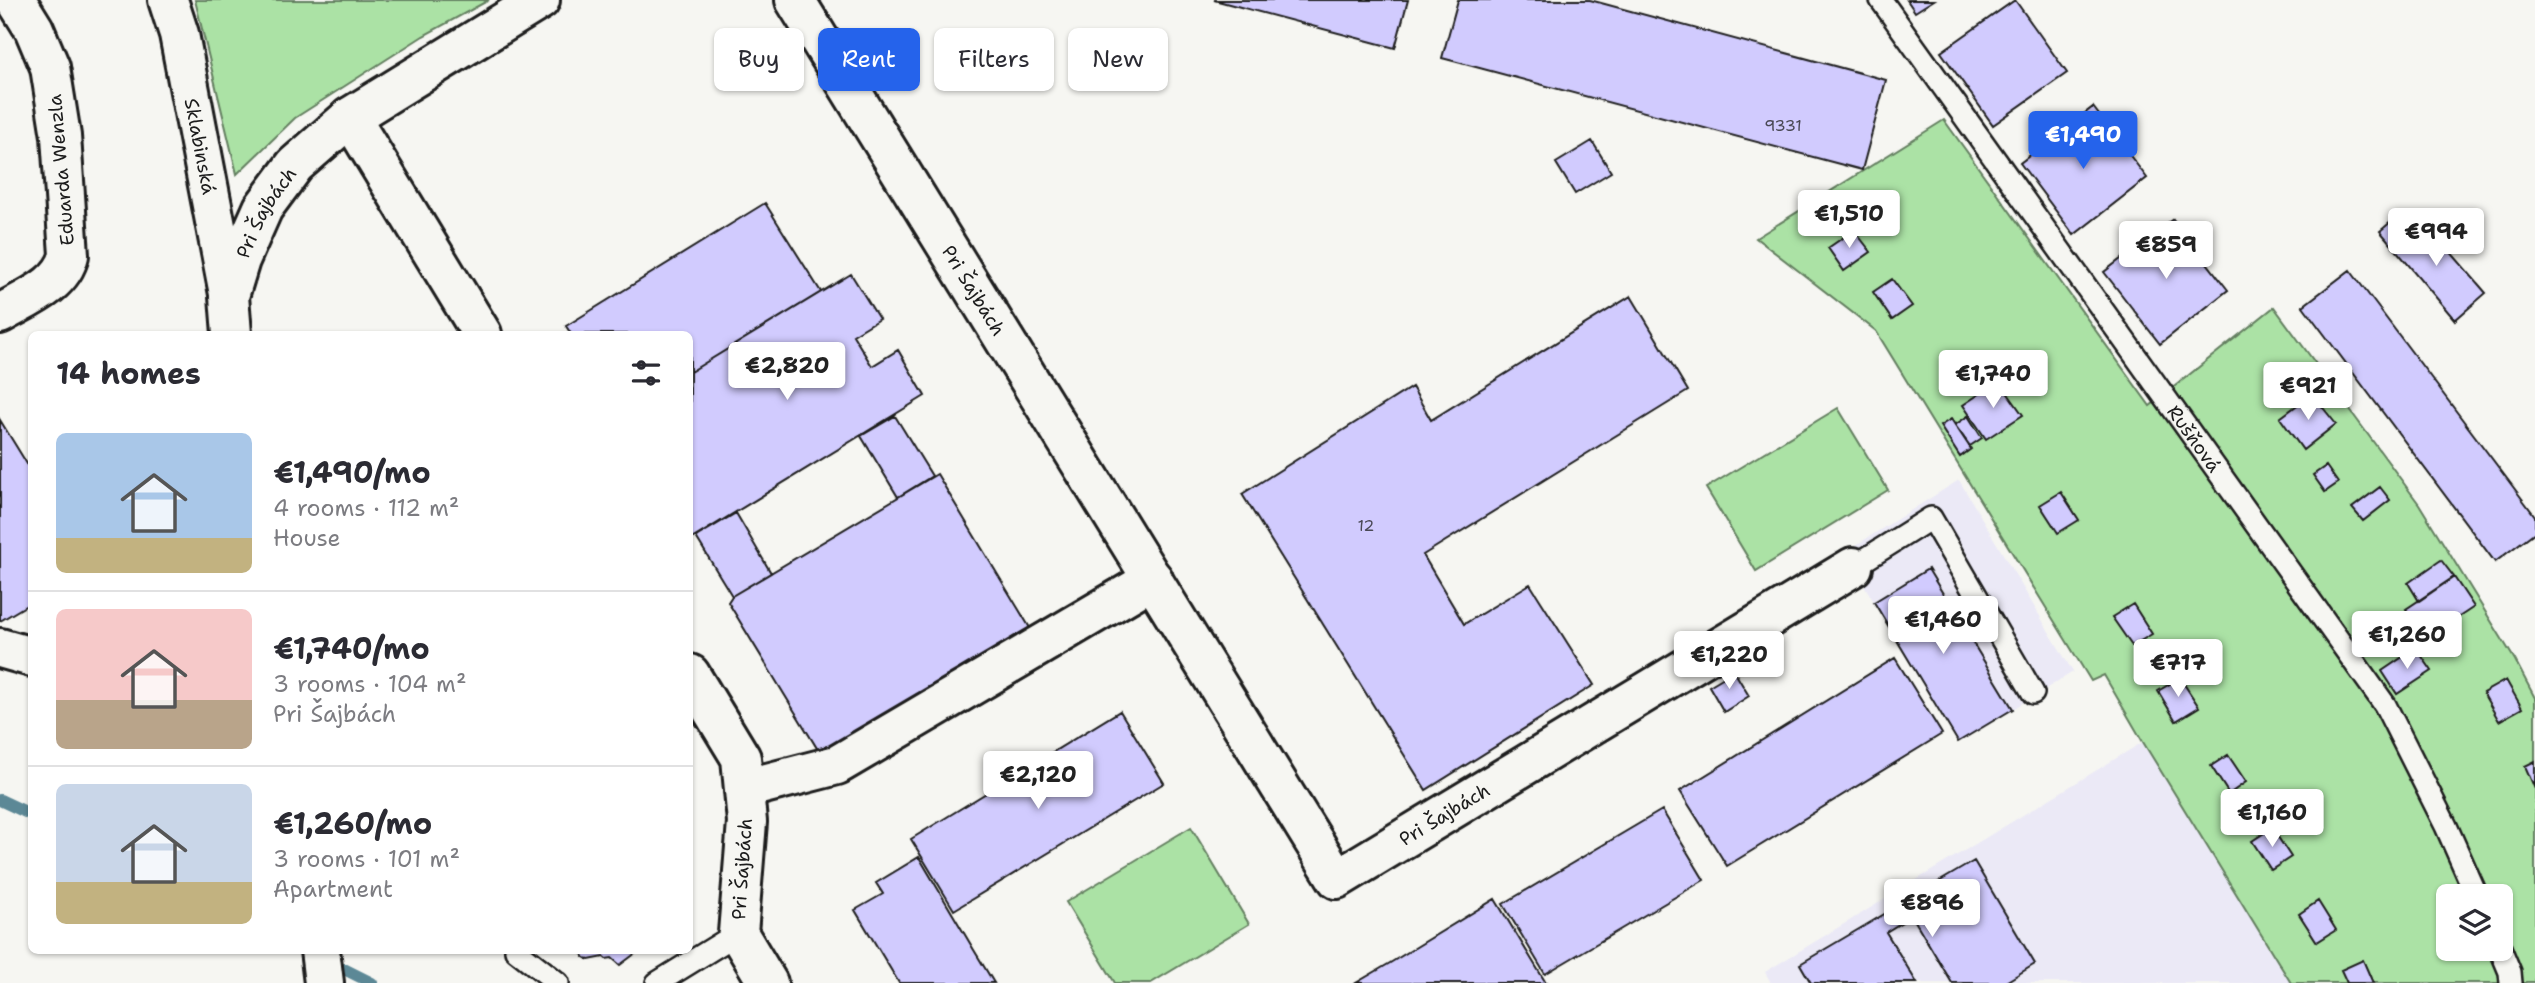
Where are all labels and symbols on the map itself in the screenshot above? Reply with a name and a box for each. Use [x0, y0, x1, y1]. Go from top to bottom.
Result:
street label: Eduarda Wenzla [42, 93, 80, 247]
street label: Sklabinská [179, 96, 222, 197]
pin: €1,490 [2026, 111, 2140, 171]
house number: 9331 [1764, 115, 1802, 136]
street label: Pri Šajbách [230, 162, 302, 262]
pin: €1,510 [1792, 190, 1906, 250]
pin: €994 [2395, 208, 2477, 268]
pin: €859 [2125, 222, 2207, 281]
street label: Pri Šajbách [937, 240, 1011, 340]
pin: €2,820 [730, 342, 844, 402]
pin: €1,740 [1936, 350, 2050, 410]
pin: €921 [2267, 362, 2349, 422]
street label: Rušňová [2162, 400, 2227, 477]
house number: 12 [1357, 515, 1375, 536]
pin: €1,460 [1886, 596, 2000, 656]
pin: €1,260 [2350, 612, 2464, 671]
pin: €1,220 [1672, 632, 1786, 691]
pin: €717 [2137, 640, 2219, 699]
pin: €2,120 [981, 752, 1095, 811]
street label: Pri Šajbách [1394, 777, 1494, 851]
pin: €1,160 [2215, 790, 2329, 849]
street label: Pri Šajbách [725, 817, 758, 921]
pin: €896 [1891, 880, 1973, 939]

